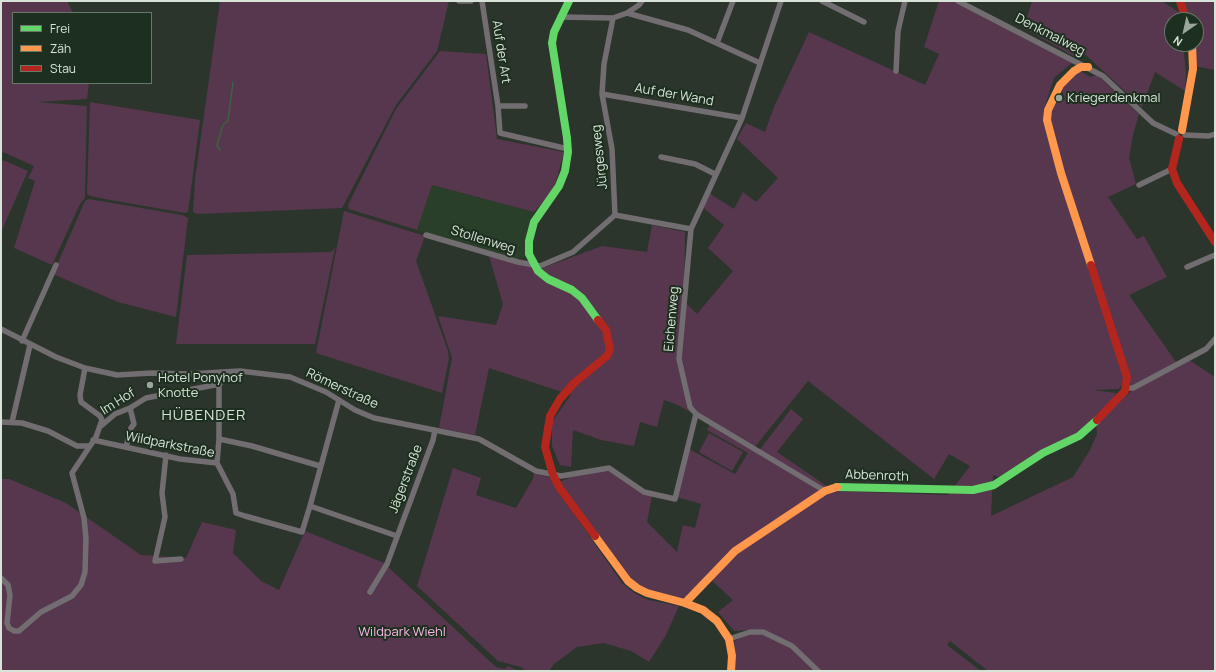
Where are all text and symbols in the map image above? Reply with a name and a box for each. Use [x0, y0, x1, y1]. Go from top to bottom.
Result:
street label: Denkmalweg [1012, 11, 1088, 59]
legend [12, 12, 152, 84]
north arrow [1164, 12, 1204, 52]
street label: Auf der Art [488, 19, 514, 85]
text: Frei [50, 20, 70, 37]
text: N [1170, 33, 1185, 50]
text: Zäh [50, 40, 71, 57]
text: Stau [50, 60, 76, 77]
street label: Auf der Wand [633, 80, 715, 110]
place label: Kriegerdenkmal [1067, 90, 1160, 106]
marker: Kriegerdenkmal [1054, 93, 1064, 103]
street label: Jürgesweg [589, 124, 611, 190]
street label: Stollenweg [449, 223, 517, 257]
street label: Eichenweg [661, 286, 683, 352]
street label: Römerstraße [303, 365, 381, 413]
place label: Hotel Ponyhof Knotte [158, 370, 243, 401]
marker: Hotel Ponyhof Knotte [145, 380, 155, 390]
street label: Im Hof [98, 385, 138, 419]
district label: HÜBENDER [162, 407, 246, 425]
street label: Wildparkstraße [124, 429, 216, 461]
street label: Jägerstraße [386, 443, 426, 515]
street label: Abbenroth [845, 467, 909, 485]
park label: Wildpark Wiehl [358, 624, 446, 640]

